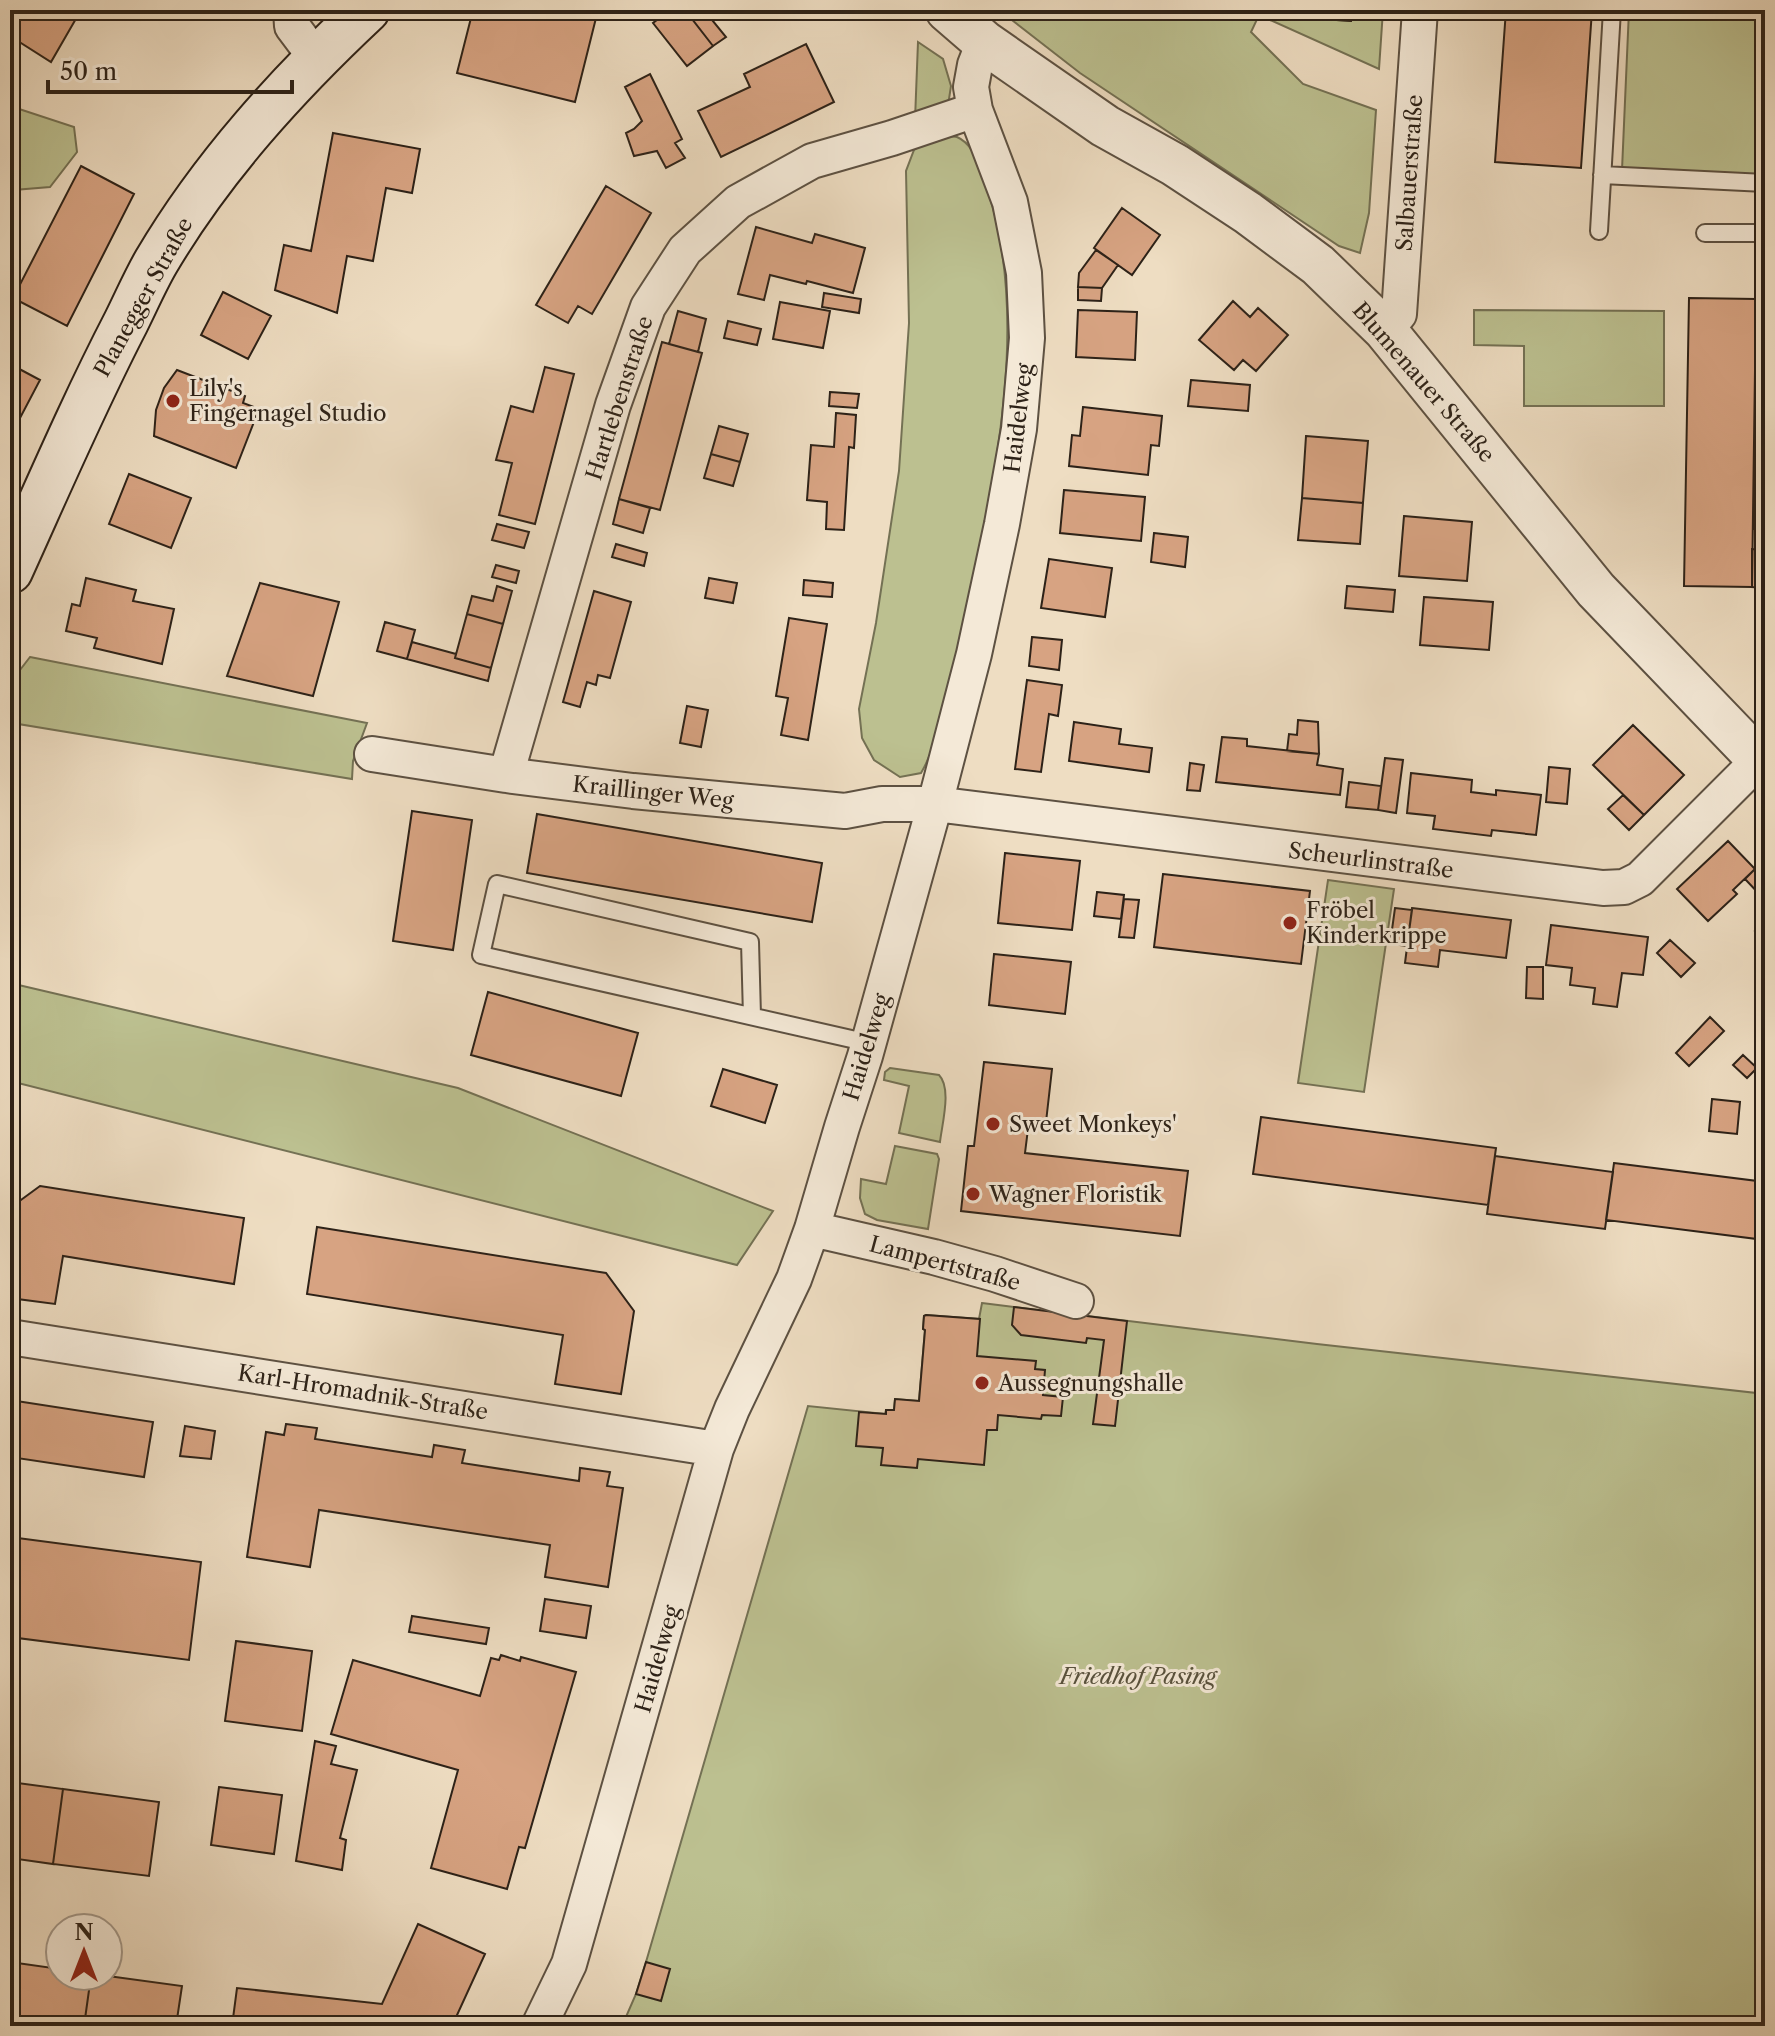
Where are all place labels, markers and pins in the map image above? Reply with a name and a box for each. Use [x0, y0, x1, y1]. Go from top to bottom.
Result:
place label: Lily's Fingernagel Studio [189, 375, 387, 427]
marker: Lily's Fingernagel Studio [164, 392, 182, 410]
place label: Fröbel Kinderkrippe [1306, 897, 1447, 949]
marker: Fröbel Kinderkrippe [1281, 914, 1299, 932]
place label: Sweet Monkeys' [1009, 1111, 1177, 1138]
marker: Sweet Monkeys' [984, 1115, 1002, 1133]
place label: Wagner Floristik [988, 1181, 1163, 1208]
marker: Wagner Floristik [964, 1185, 982, 1203]
place label: Aussegnungshalle [997, 1370, 1184, 1397]
marker: Aussegnungshalle [973, 1374, 991, 1392]

